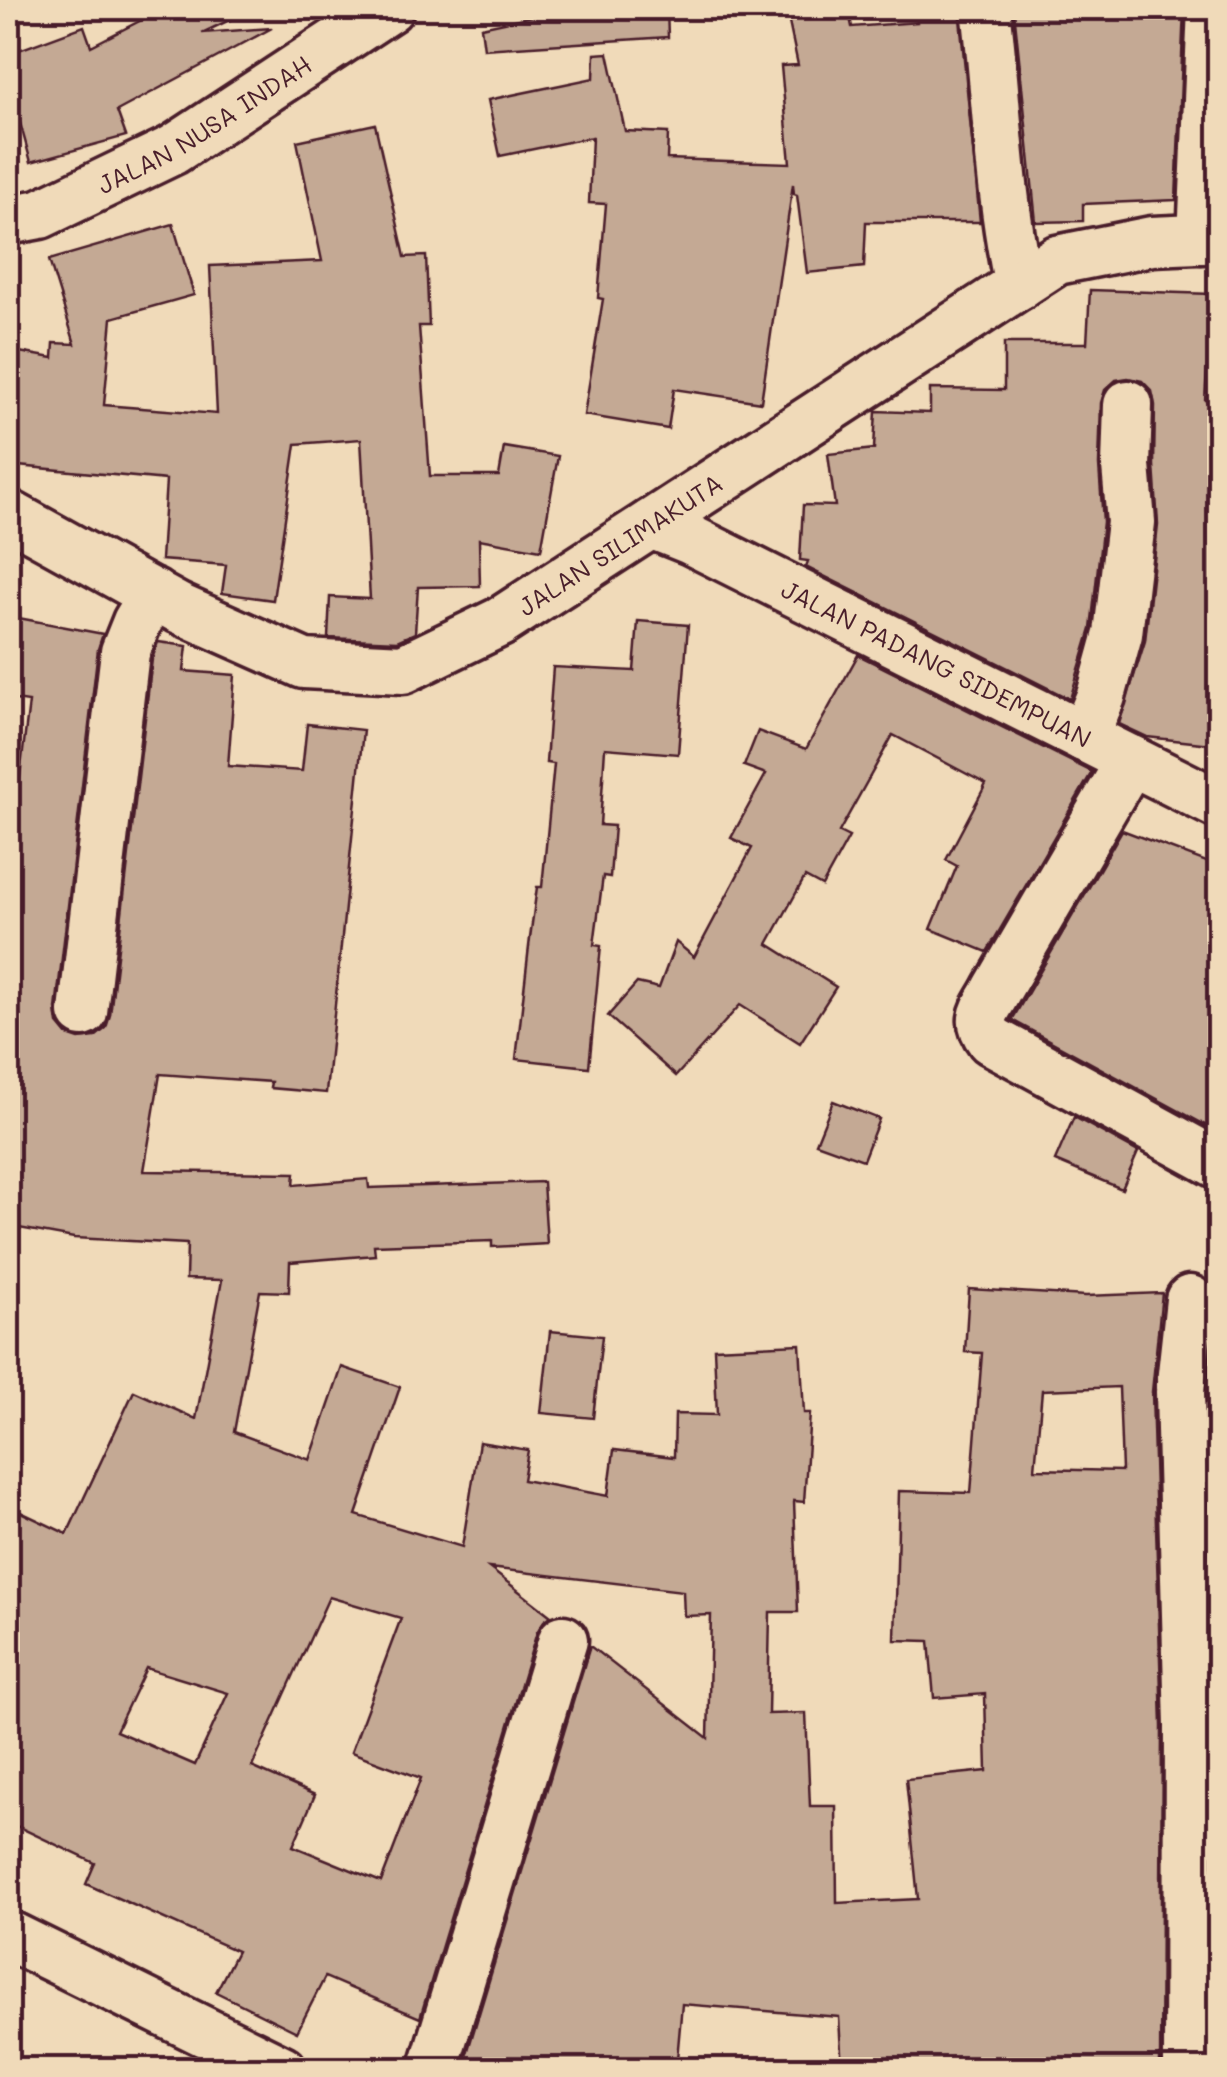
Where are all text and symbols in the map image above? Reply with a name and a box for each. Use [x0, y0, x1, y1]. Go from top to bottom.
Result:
street label: JALAN NUSA INDAH [92, 48, 317, 200]
street label: JALAN SILIMAKUTA [512, 466, 728, 622]
street label: JALAN PADANG SIDEMPUAN [777, 572, 1097, 754]

